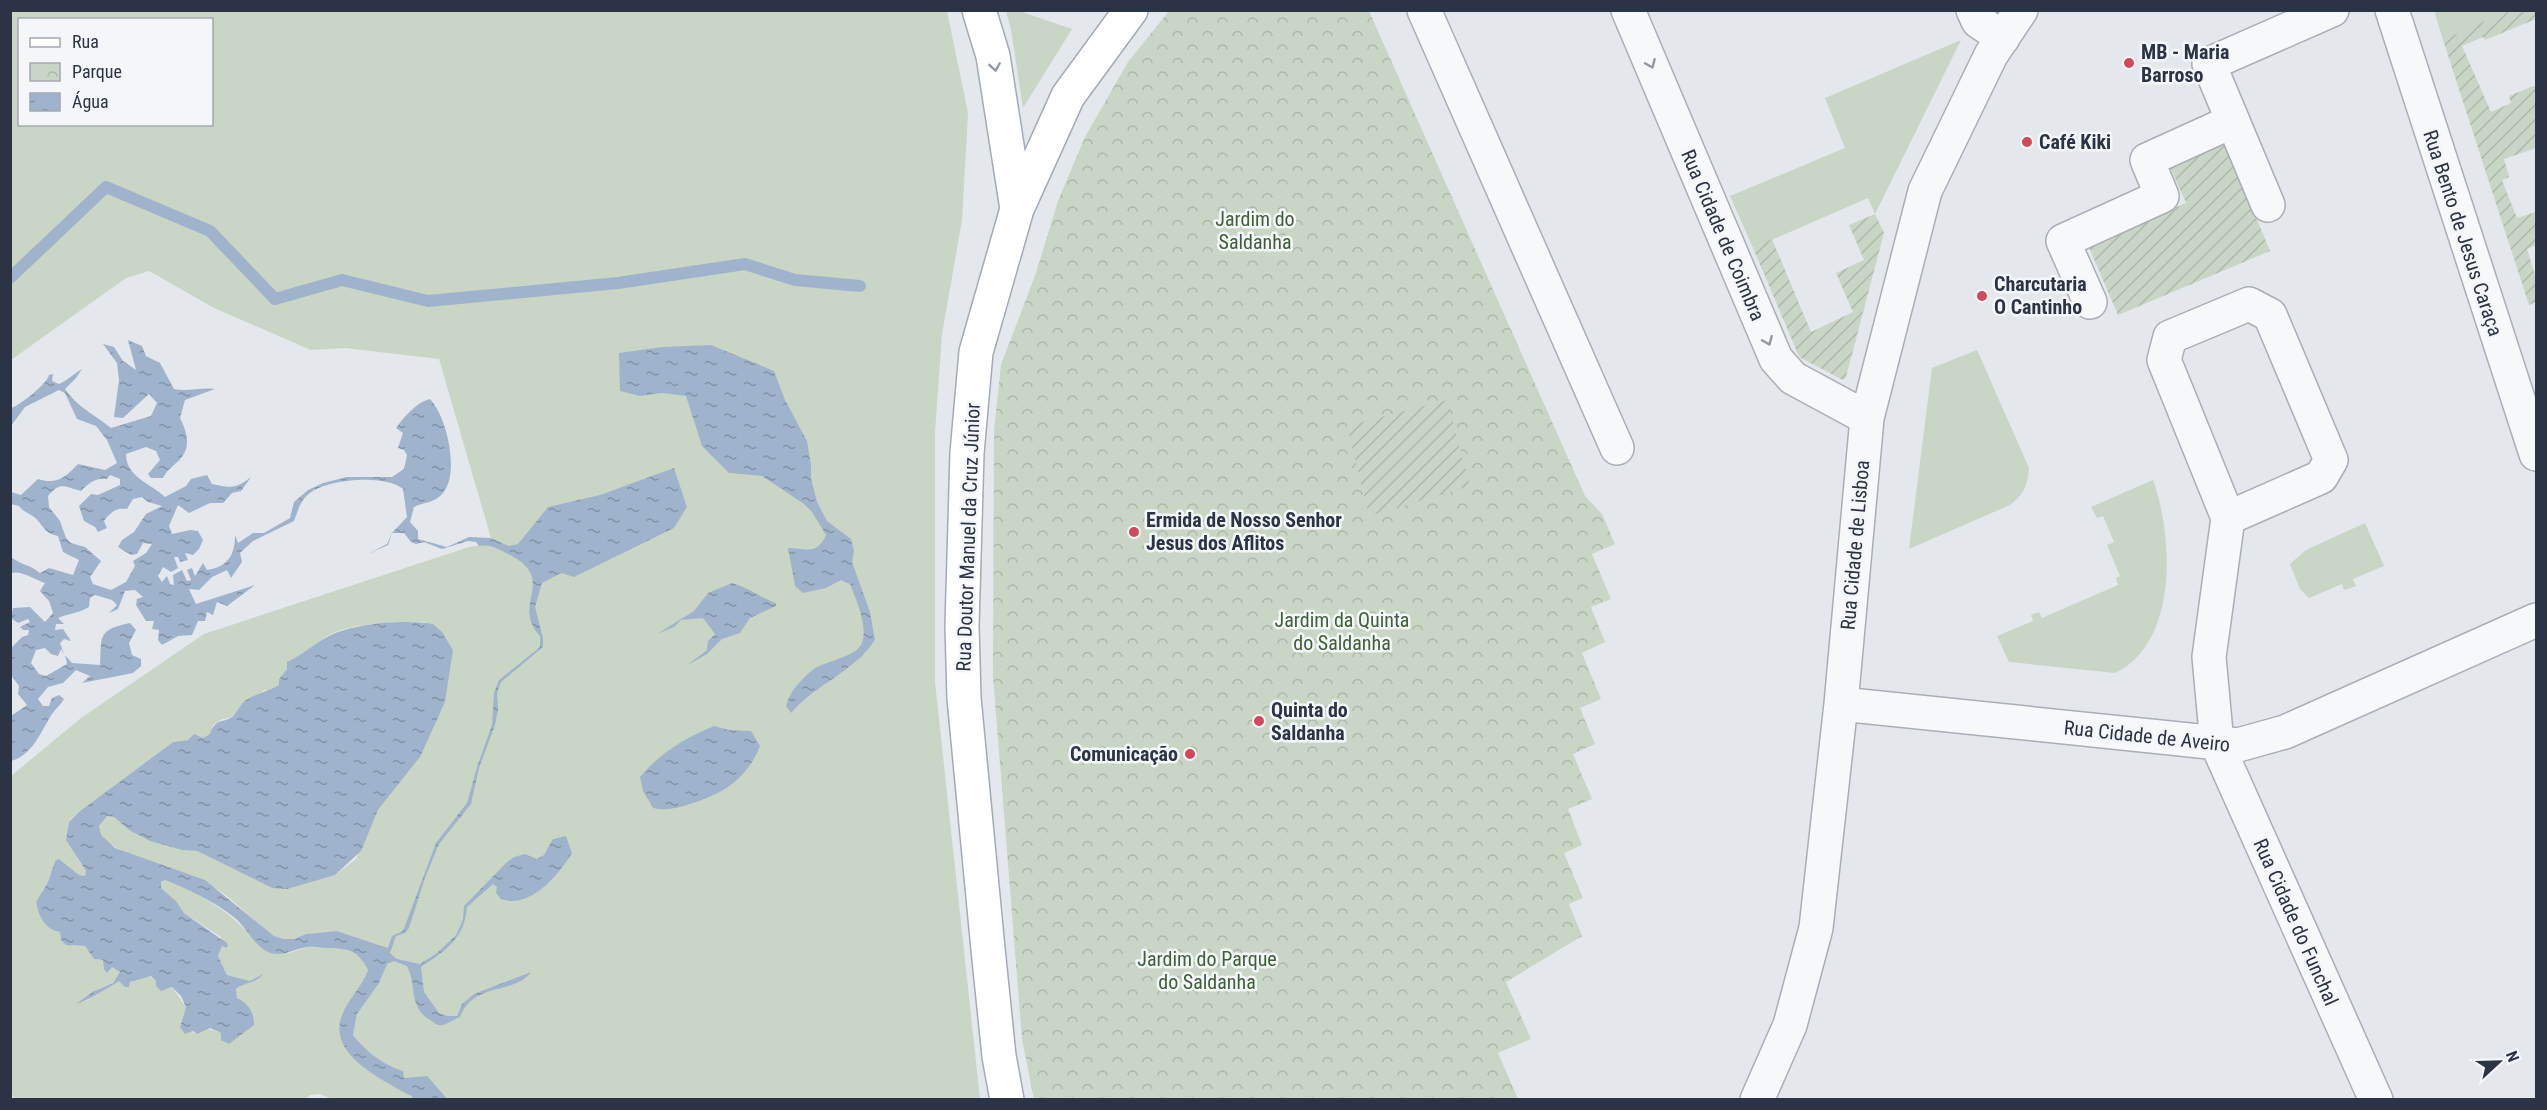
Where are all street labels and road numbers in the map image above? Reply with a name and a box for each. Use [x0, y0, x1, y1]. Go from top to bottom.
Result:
street label: Rua Bento de Jesus Caraça [2418, 127, 2508, 339]
street label: Rua Cidade de Coimbra [1676, 146, 1770, 324]
street label: Rua Doutor Manuel da Cruz Júnior [951, 402, 985, 672]
street label: Rua Cidade de Lisboa [1836, 459, 1874, 631]
street label: Rua Cidade de Aveiro [2063, 715, 2231, 757]
street label: Rua Cidade do Funchal [2248, 835, 2344, 1009]

